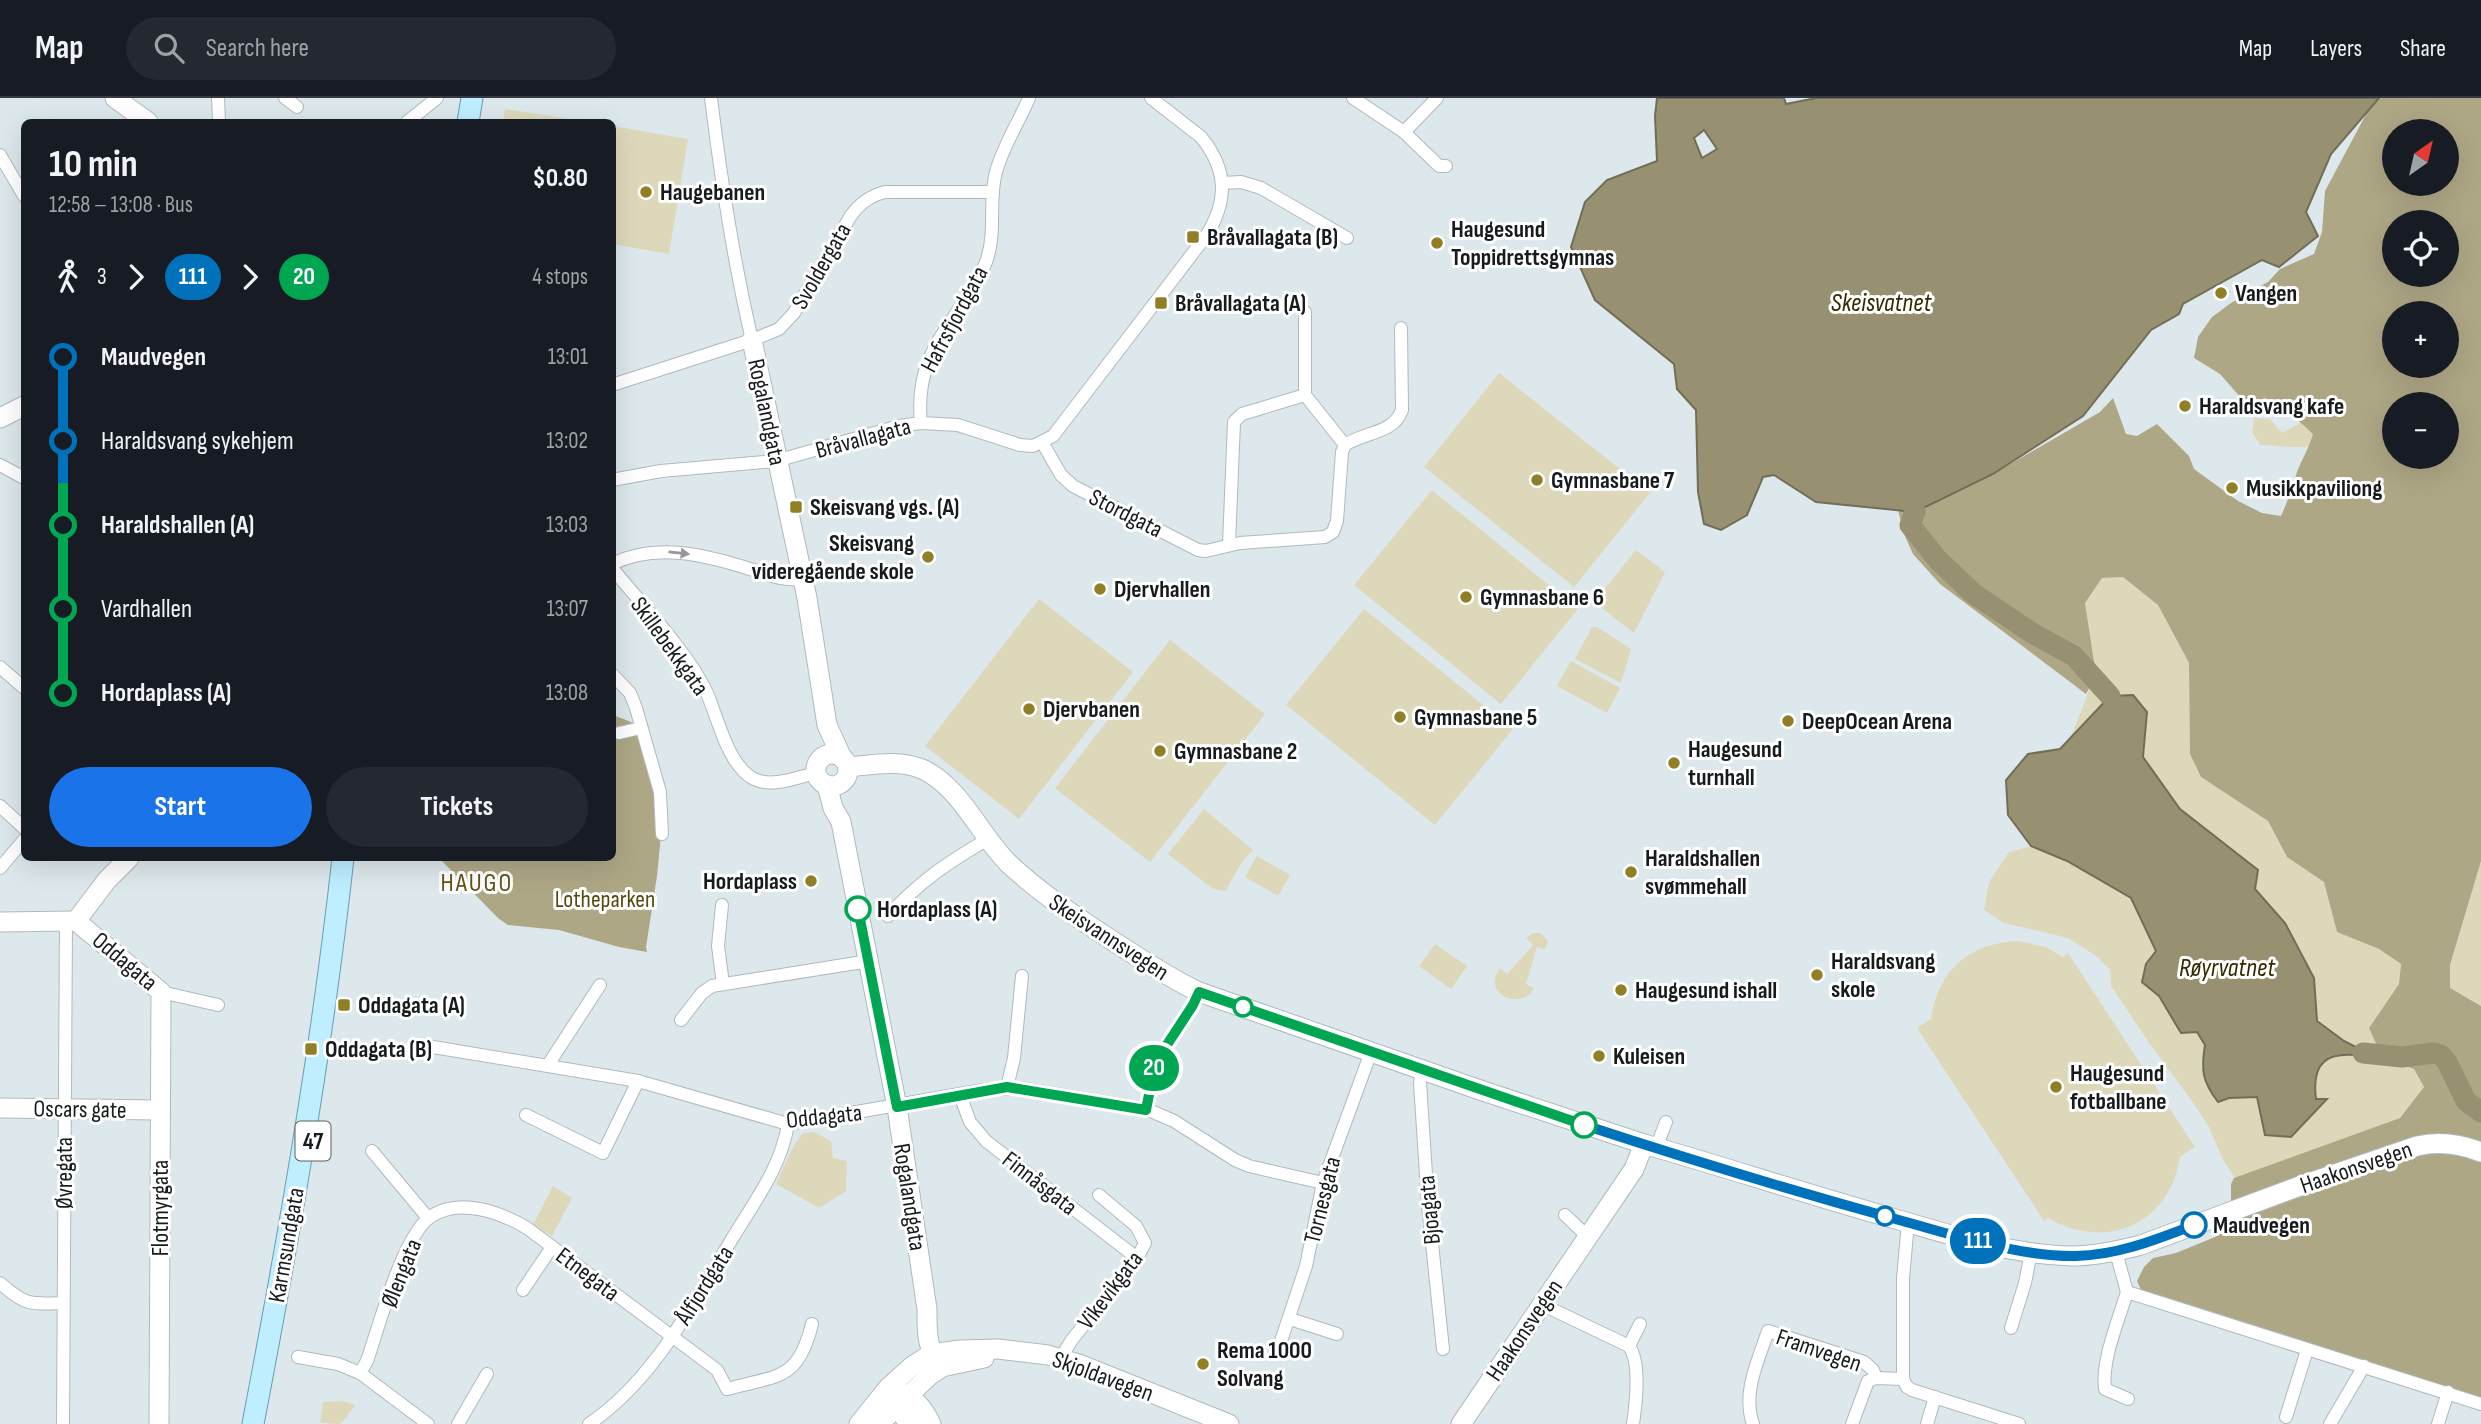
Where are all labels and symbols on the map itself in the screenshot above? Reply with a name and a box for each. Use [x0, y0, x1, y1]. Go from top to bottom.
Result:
north arrow [2382, 119, 2459, 196]
place label: Haugebanen [660, 178, 765, 207]
marker: Haugebanen [638, 184, 654, 200]
place label: Haugesund Toppidrettsgymnas [1451, 215, 1614, 272]
street label: Svoldergata [785, 218, 858, 314]
place label: Bråvallagata (B) [1207, 223, 1338, 252]
marker: Bråvallagata (B) [1185, 229, 1201, 245]
marker: Haugesund Toppidrettsgymnas [1429, 235, 1445, 251]
street label: Hafrsfjordgata [914, 261, 995, 377]
place label: Vangen [2235, 279, 2297, 308]
marker: Vangen [2213, 285, 2229, 301]
water label: Skeisvatnet [1831, 288, 1932, 319]
place label: Bråvallagata (A) [1175, 289, 1306, 318]
marker: Bråvallagata (A) [1153, 295, 1169, 311]
street label: Rogalandgata [741, 356, 792, 468]
place label: Haraldsvang kafe [2199, 392, 2344, 421]
marker: Haraldsvang kafe [2177, 398, 2193, 414]
street label: Bråvallagata [812, 412, 914, 465]
place label: Gymnasbane 7 [1551, 466, 1675, 495]
marker: Gymnasbane 7 [1529, 472, 1545, 488]
place label: Musikkpaviliong [2246, 474, 2382, 503]
marker: Musikkpaviliong [2224, 480, 2240, 496]
street label: Stordgata [1084, 483, 1167, 544]
place label: Skeisvang vgs. (A) [810, 493, 959, 522]
marker: Skeisvang vgs. (A) [788, 499, 804, 515]
place label: Skeisvang videregående skole [751, 529, 914, 586]
one-way arrow [668, 548, 690, 559]
marker: Skeisvang videregående skole [920, 549, 936, 565]
place label: Djervhallen [1114, 575, 1210, 604]
marker: Djervhallen [1092, 581, 1108, 597]
place label: Gymnasbane 6 [1480, 583, 1604, 612]
marker: Gymnasbane 6 [1458, 589, 1474, 605]
street label: Skillebekkgata [624, 591, 715, 701]
place label: Djervbanen [1043, 695, 1140, 724]
marker: Djervbanen [1021, 701, 1037, 717]
place label: Gymnasbane 5 [1414, 703, 1537, 732]
place label: DeepOcean Arena [1802, 707, 1952, 736]
marker: Gymnasbane 5 [1392, 709, 1408, 725]
marker: DeepOcean Arena [1780, 713, 1796, 729]
place label: Haugesund turnhall [1688, 735, 1782, 792]
place label: Gymnasbane 2 [1174, 737, 1297, 766]
marker: Gymnasbane 2 [1152, 743, 1168, 759]
marker: Haugesund turnhall [1666, 755, 1682, 771]
place label: Haraldshallen svømmehall [1645, 844, 1760, 901]
marker: Haraldshallen svømmehall [1623, 864, 1639, 880]
place label: Hordaplass [703, 867, 797, 896]
district label: HAUGO [441, 868, 513, 899]
marker: Hordaplass [803, 873, 819, 889]
park label: Lotheparken [555, 885, 655, 914]
street label: Skeisvannsvegen [1043, 888, 1174, 987]
place label: Hordaplass (A) [877, 895, 997, 924]
marker: Hordaplass (A) [845, 896, 871, 922]
street label: Oddagata [86, 926, 163, 997]
place label: Haraldsvang skole [1831, 947, 1935, 1004]
water label: Røyrvatnet [2179, 953, 2276, 984]
marker: Haraldsvang skole [1809, 967, 1825, 983]
place label: Haugesund ishall [1635, 976, 1777, 1005]
marker: Haugesund ishall [1613, 982, 1629, 998]
place label: Oddagata (A) [358, 991, 465, 1020]
marker: Oddagata (A) [336, 997, 352, 1013]
unlabelled marker [1233, 997, 1253, 1017]
place label: Oddagata (B) [325, 1035, 432, 1064]
marker: Oddagata (B) [303, 1041, 319, 1057]
place label: Kuleisen [1613, 1042, 1685, 1071]
line badge: 20 [1122, 1045, 1186, 1091]
marker: Kuleisen [1591, 1048, 1607, 1064]
place label: Haugesund fotballbane [2070, 1059, 2167, 1116]
marker: Haugesund fotballbane [2048, 1079, 2064, 1095]
street label: Oscars gate [33, 1094, 127, 1125]
street label: Oddagata [785, 1098, 863, 1135]
unlabelled marker [1571, 1112, 1597, 1138]
road number: 47 [296, 1122, 330, 1160]
street label: Haakonsvegen [2296, 1135, 2416, 1200]
street label: Øvregata [50, 1137, 79, 1209]
street label: Rogalandgata [887, 1141, 932, 1253]
street label: Finnåsgata [996, 1145, 1083, 1222]
street label: Tornesgata [1298, 1154, 1347, 1246]
street label: Flotmyrgata [146, 1160, 175, 1256]
street label: Bjoagata [1412, 1174, 1447, 1246]
street label: Karmsundgata [262, 1185, 311, 1305]
unlabelled marker [1875, 1206, 1895, 1226]
place label: Maudvegen [2213, 1211, 2310, 1240]
marker: Maudvegen [2181, 1212, 2207, 1238]
line badge: 111 [1938, 1218, 2018, 1264]
street label: Ølengata [375, 1235, 428, 1312]
street label: Ålfjordgata [668, 1240, 740, 1331]
street label: Etnegata [550, 1241, 625, 1308]
street label: Vikevikgata [1071, 1245, 1149, 1335]
street label: Haakonsvegen [1480, 1274, 1569, 1387]
street label: Framvegen [1772, 1322, 1865, 1379]
place label: Rema 1000 Solvang [1217, 1336, 1312, 1393]
street label: Skjoldavegen [1048, 1345, 1157, 1408]
marker: Rema 1000 Solvang [1195, 1356, 1211, 1372]

